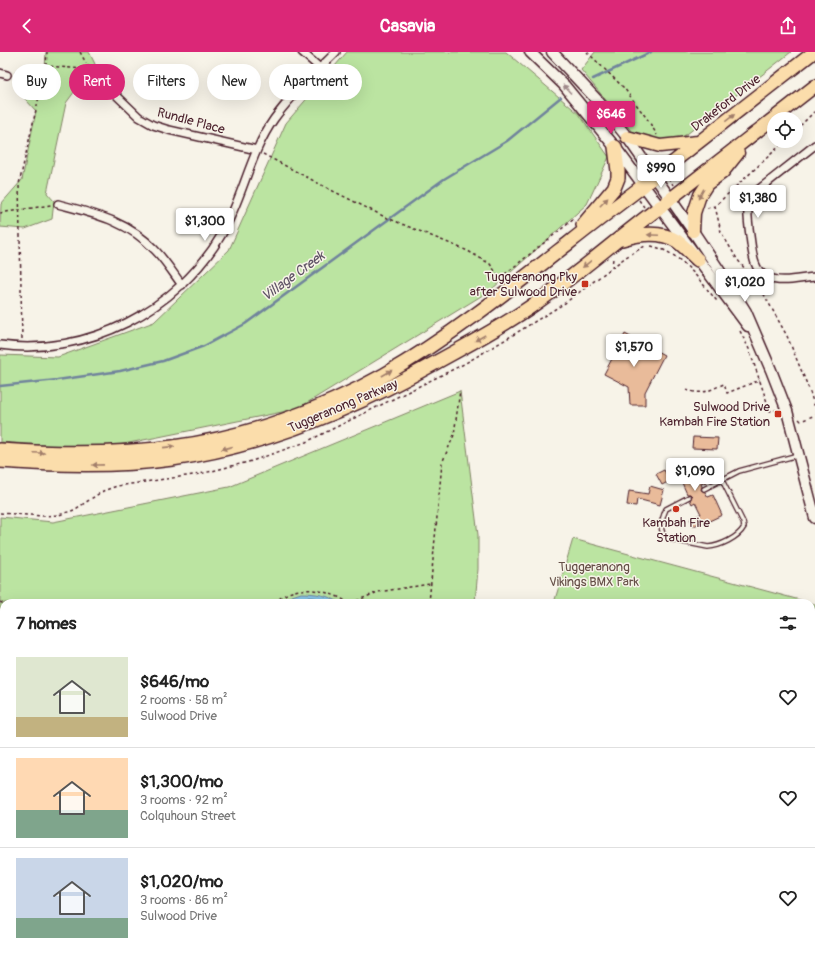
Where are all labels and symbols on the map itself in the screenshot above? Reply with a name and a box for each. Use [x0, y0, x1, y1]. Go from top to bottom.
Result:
street label: Drakeford Drive [688, 71, 764, 135]
one-way arrow [563, 84, 572, 94]
pin: $646 [587, 101, 635, 135]
street label: Rundle Place [155, 104, 227, 138]
one-way arrow [725, 114, 736, 122]
pin: $990 [637, 155, 685, 189]
pin: $1,380 [725, 185, 791, 219]
one-way arrow [698, 188, 704, 200]
one-way arrow [599, 197, 608, 207]
pin: $1,300 [172, 208, 238, 242]
one-way arrow [646, 232, 659, 238]
water label: Village Creek [258, 247, 329, 305]
one-way arrow [582, 260, 592, 269]
place label: Tuggeranong Pky after Sulwood Drive [470, 269, 578, 300]
pin: $1,020 [712, 269, 778, 303]
marker: Tuggeranong Pky after Sulwood Drive [580, 279, 590, 289]
one-way arrow [474, 334, 486, 341]
pin: $1,570 [601, 334, 667, 368]
one-way arrow [381, 370, 393, 377]
street label: Tuggeranong Parkway [286, 376, 401, 436]
place label: Sulwood Drive Kambah Fire Station [659, 399, 771, 430]
marker: Sulwood Drive Kambah Fire Station [773, 409, 783, 419]
one-way arrow [163, 444, 175, 451]
one-way arrow [221, 445, 233, 451]
one-way arrow [33, 449, 45, 456]
pin: $1,090 [662, 458, 728, 492]
one-way arrow [92, 461, 104, 468]
marker: Kambah Fire Station [671, 504, 681, 514]
place label: Kambah Fire Station [642, 515, 710, 546]
park label: Tuggeranong Vikings BMX Park [549, 559, 640, 590]

